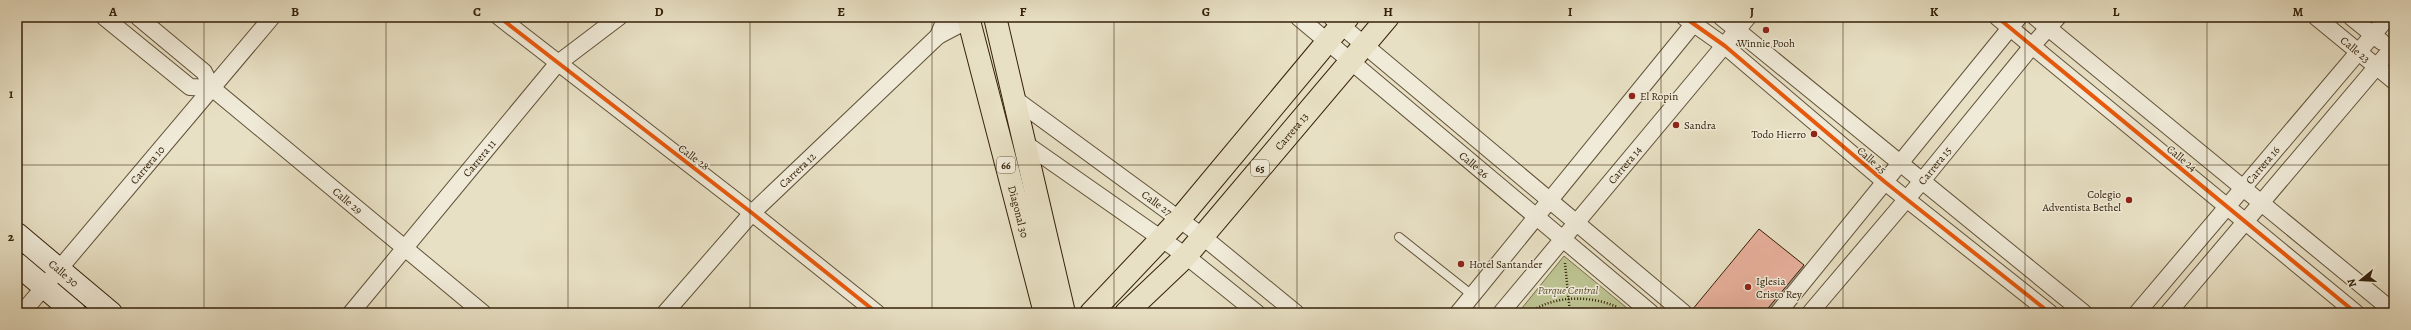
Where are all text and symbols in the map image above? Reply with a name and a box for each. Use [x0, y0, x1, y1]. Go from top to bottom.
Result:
text: A [108, 3, 118, 20]
text: B [291, 3, 299, 20]
text: C [473, 3, 481, 20]
text: D [654, 3, 664, 20]
text: E [837, 3, 845, 20]
text: F [1020, 3, 1027, 20]
text: G [1202, 3, 1210, 20]
text: H [1383, 3, 1393, 20]
text: I [1568, 3, 1573, 20]
text: J [1750, 3, 1754, 20]
text: K [1930, 3, 1939, 20]
text: L [2113, 3, 2120, 20]
text: M [2293, 3, 2304, 20]
marker: Winnie Pooh [1761, 25, 1771, 35]
street label: Calle 23 [2337, 33, 2373, 66]
place label: Winnie Pooh [1736, 36, 1795, 51]
text: 1 [9, 85, 14, 102]
place label: El Ropin [1640, 89, 1678, 104]
marker: El Ropin [1627, 91, 1637, 101]
street label: Carrera 13 [1271, 110, 1312, 154]
place label: Sandra [1684, 118, 1717, 133]
marker: Sandra [1671, 120, 1681, 130]
place label: Todo Hierro [1752, 127, 1807, 142]
marker: Todo Hierro [1809, 129, 1819, 139]
street label: Carrera 11 [460, 136, 500, 180]
street label: Calle 28 [675, 141, 712, 174]
street label: Carrera 10 [127, 142, 168, 188]
street label: Calle 24 [2163, 142, 2200, 175]
street label: Carrera 14 [1605, 143, 1645, 187]
street label: Calle 25 [1854, 143, 1890, 178]
street label: Carrera 15 [1915, 143, 1955, 188]
street label: Carrera 16 [2242, 143, 2283, 188]
street label: Calle 26 [1456, 148, 1492, 182]
street label: Carrera 12 [776, 149, 819, 192]
road number: 66 [997, 157, 1015, 173]
road number: 65 [1251, 160, 1269, 176]
street label: Calle 29 [329, 184, 365, 218]
street label: Diagonal 30 [1004, 184, 1032, 240]
street label: Calle 27 [1138, 187, 1175, 220]
place label: Colegio Adventista Bethel [2042, 187, 2122, 215]
marker: Colegio Adventista Bethel [2124, 195, 2134, 205]
text: 2 [8, 228, 15, 245]
street label: Calle 30 [45, 257, 82, 291]
place label: Hotel Santander [1469, 257, 1543, 272]
marker: Hotel Santander [1456, 259, 1466, 269]
north arrow [2341, 260, 2381, 300]
place label: Iglesia Cristo Rey [1756, 274, 1802, 302]
text: N [2344, 277, 2360, 289]
marker: Iglesia Cristo Rey [1743, 282, 1753, 292]
park label: Parque Central [1538, 283, 1599, 298]

